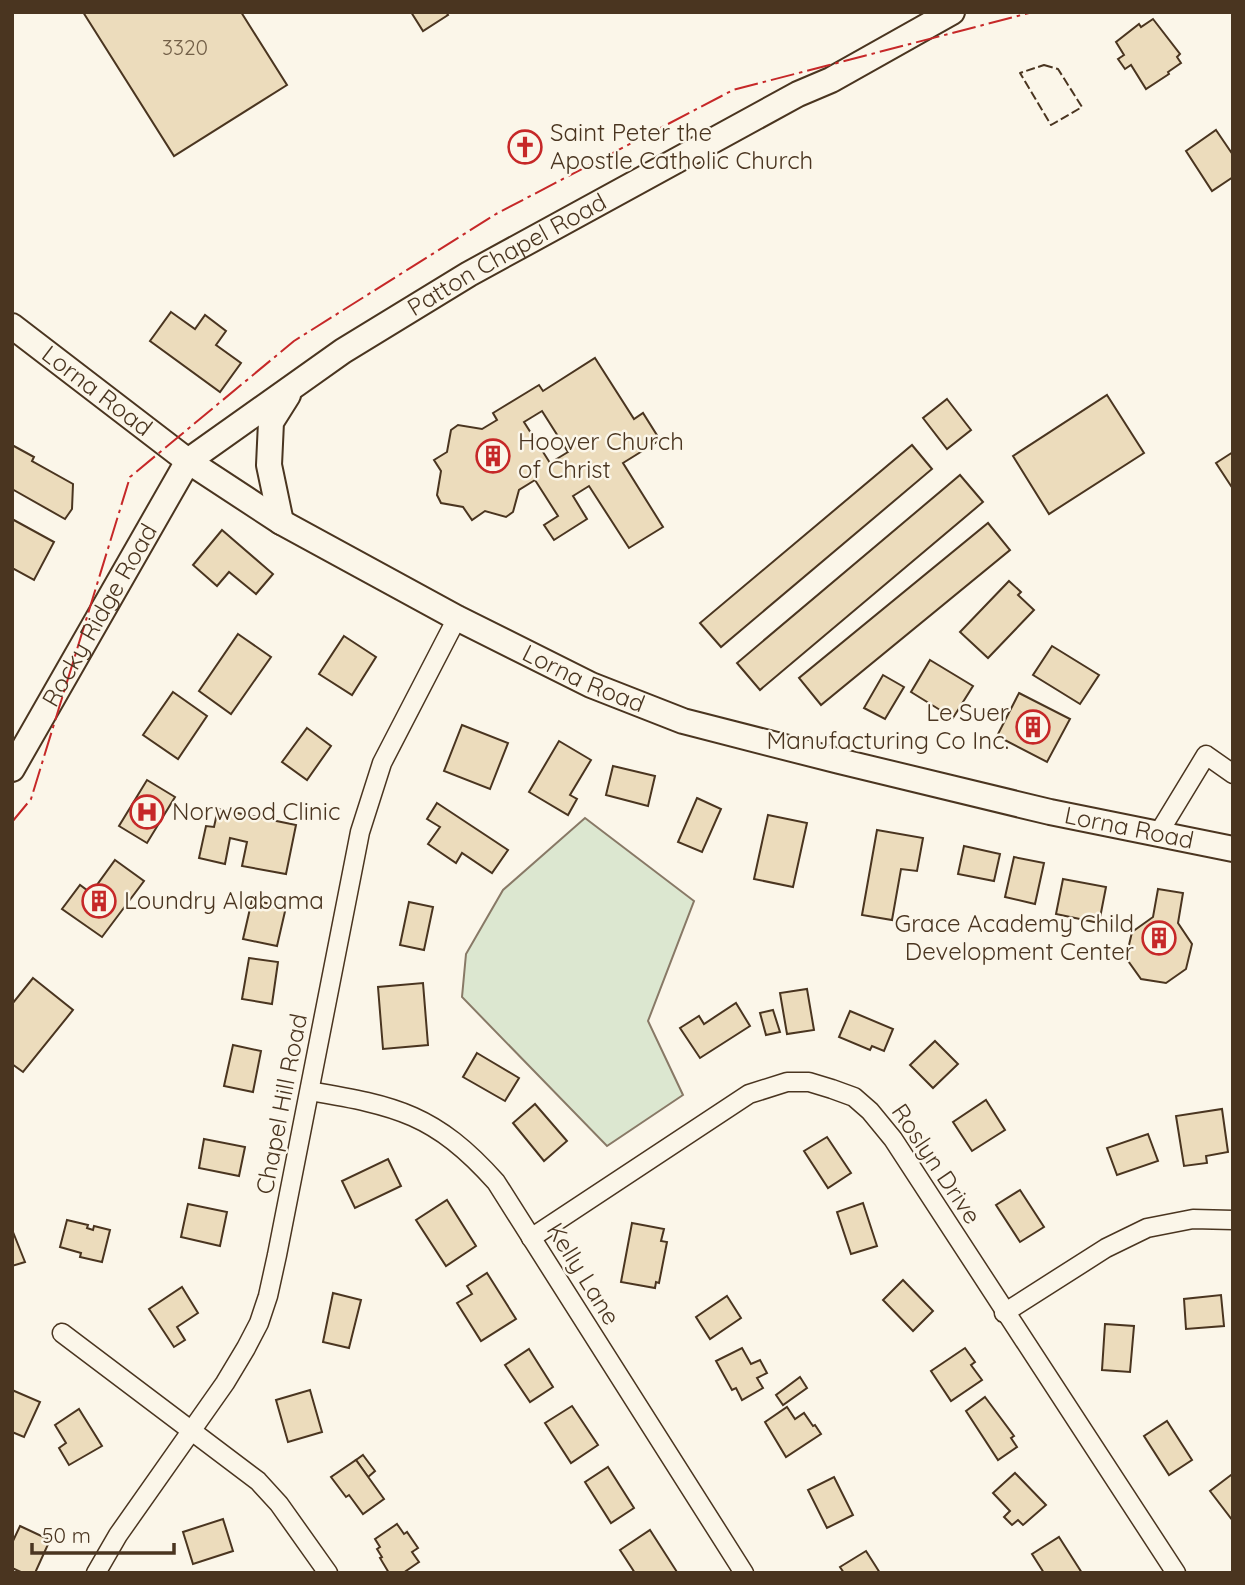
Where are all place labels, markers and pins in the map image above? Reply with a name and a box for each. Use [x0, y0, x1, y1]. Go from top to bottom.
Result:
place label: Saint Peter the Apostle Catholic Church [550, 117, 813, 175]
church icon: Saint Peter the Apostle Catholic Church [506, 128, 544, 166]
place label: Hoover Church of Christ [518, 426, 684, 484]
building icon: Hoover Church of Christ [474, 437, 512, 475]
place label: Le Suer Manufacturing Co Inc. [767, 697, 1009, 755]
building icon: Le Suer Manufacturing Co Inc. [1014, 708, 1052, 746]
hospital icon: Norwood Clinic [128, 793, 166, 831]
place label: Norwood Clinic [172, 796, 340, 826]
building icon: Loundry Alabama [80, 882, 118, 920]
place label: Loundry Alabama [124, 885, 324, 915]
place label: Grace Academy Child Development Center [894, 908, 1134, 966]
building icon: Grace Academy Child Development Center [1140, 919, 1178, 957]

